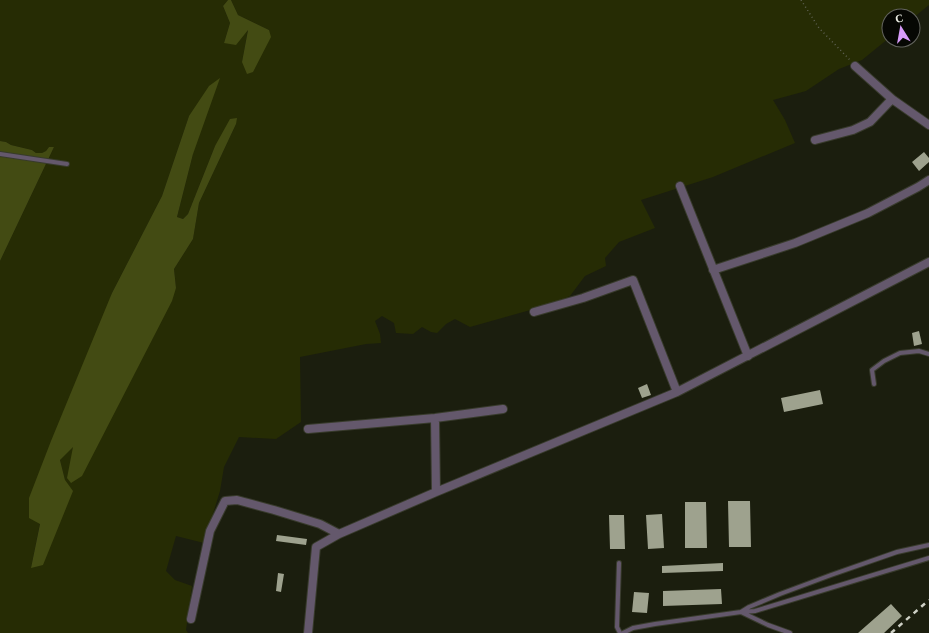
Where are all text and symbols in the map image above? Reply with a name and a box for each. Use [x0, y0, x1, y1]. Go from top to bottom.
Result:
north arrow [881, 8, 921, 48]
text: С [894, 12, 904, 25]

